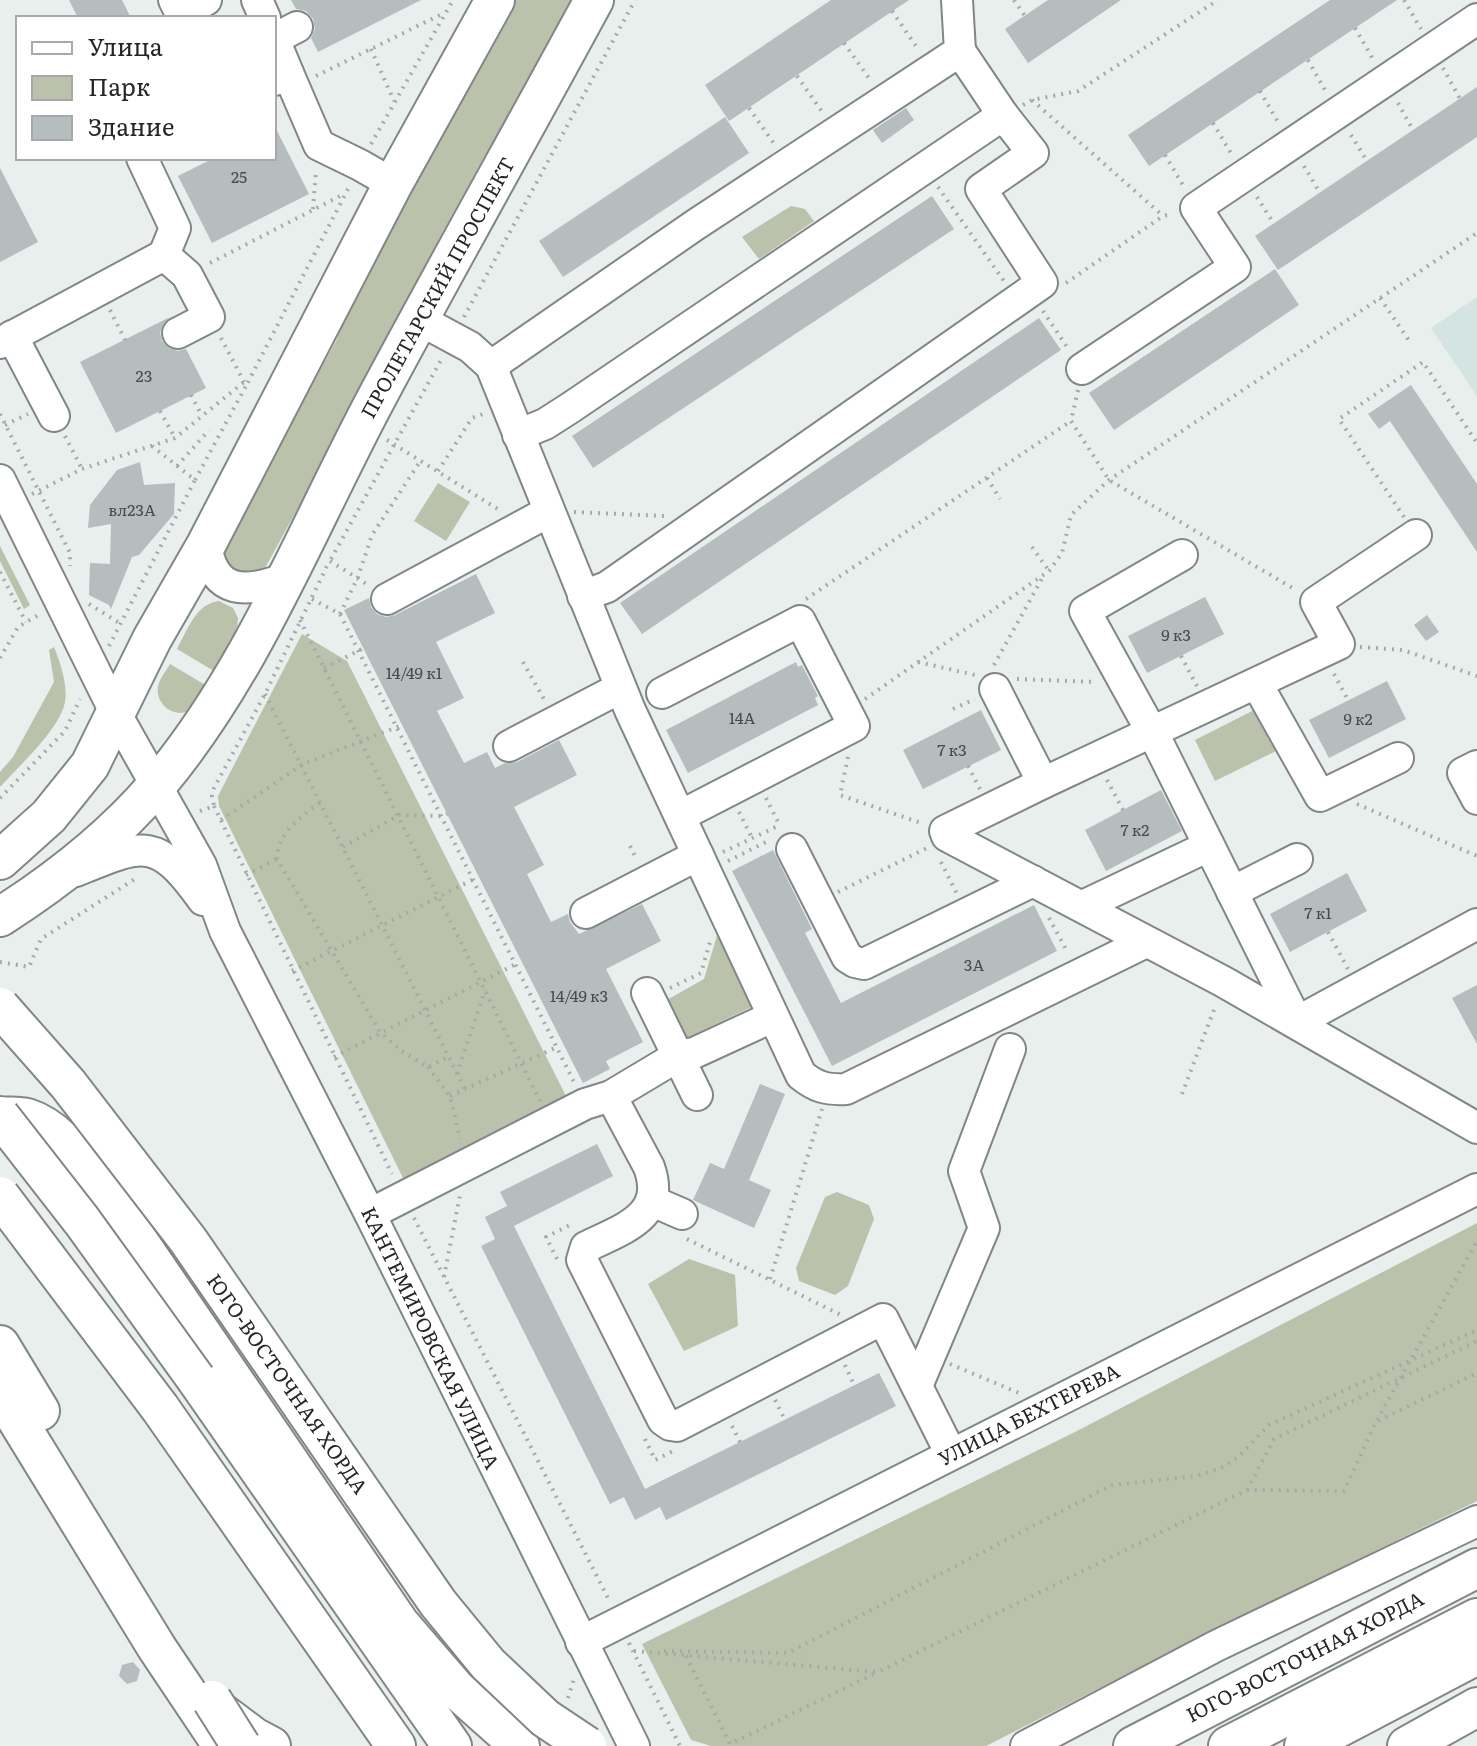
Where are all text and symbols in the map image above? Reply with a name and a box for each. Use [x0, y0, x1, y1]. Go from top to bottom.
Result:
legend [16, 16, 276, 160]
text: Улица [88, 28, 163, 63]
text: Парк [88, 68, 150, 103]
text: Здание [88, 108, 174, 143]
street label: ПРОЛЕТАРСКИЙ ПРОСПЕКТ [352, 151, 521, 423]
house number: 25 [231, 164, 247, 188]
house number: 23 [136, 363, 152, 387]
house number: вл23А [108, 497, 156, 521]
house number: 9 к3 [1161, 622, 1191, 646]
house number: 14/49 к1 [386, 660, 443, 684]
house number: 14А [729, 705, 755, 729]
house number: 9 к2 [1343, 706, 1373, 730]
house number: 7 к3 [937, 737, 967, 761]
house number: 7 к2 [1121, 817, 1149, 841]
house number: 7 к1 [1304, 900, 1332, 924]
house number: 3А [964, 952, 984, 976]
house number: 14/49 к3 [550, 983, 608, 1007]
street label: КАНТЕМИРОВСКАЯ УЛИЦА [355, 1201, 509, 1474]
street label: ЮГО-ВОСТОЧНАЯ ХОРДА [201, 1267, 377, 1499]
street label: УЛИЦА БЕХТЕРЕВА [932, 1354, 1124, 1472]
street label: ЮГО-ВОСТОЧНАЯ ХОРДА [1180, 1582, 1428, 1728]

